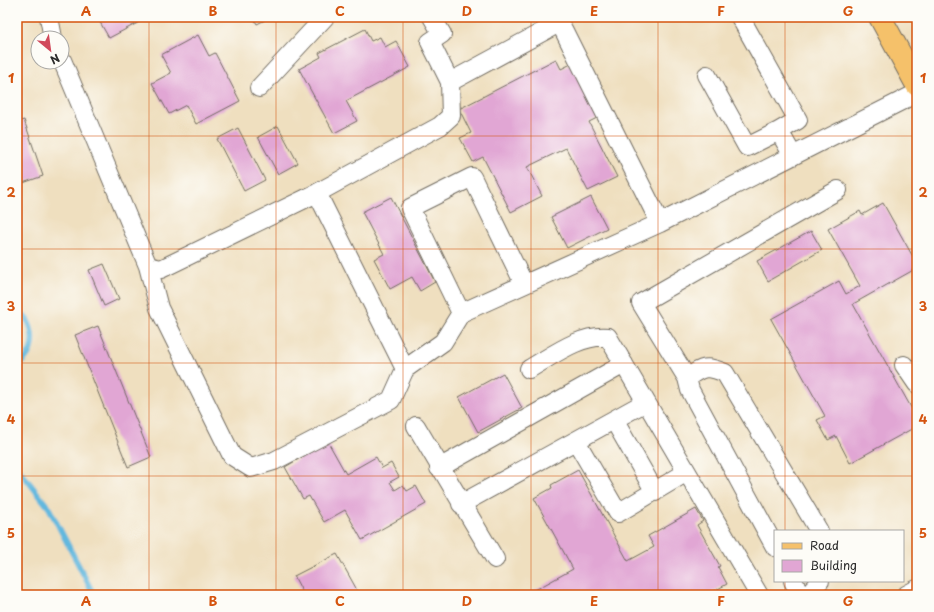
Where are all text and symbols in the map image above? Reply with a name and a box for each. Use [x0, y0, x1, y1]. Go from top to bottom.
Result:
text: A [81, 1, 91, 20]
text: B [209, 1, 218, 20]
text: C [335, 1, 345, 20]
text: D [462, 1, 472, 20]
text: E [590, 1, 598, 20]
text: F [717, 1, 725, 20]
text: G [843, 1, 853, 20]
north arrow [30, 30, 70, 70]
text: N [47, 50, 63, 69]
text: 1 [8, 68, 14, 87]
text: 1 [920, 68, 926, 87]
text: 2 [6, 182, 16, 201]
text: 2 [918, 182, 928, 201]
text: 3 [7, 296, 16, 315]
text: 3 [919, 296, 928, 315]
text: 4 [7, 409, 16, 428]
text: 4 [919, 409, 928, 428]
text: 5 [7, 523, 15, 542]
text: 5 [919, 523, 927, 542]
legend [774, 530, 904, 582]
text: Road [810, 536, 839, 554]
text: Building [810, 556, 857, 574]
text: A [81, 591, 91, 610]
text: B [209, 591, 218, 610]
text: C [335, 591, 345, 610]
text: D [462, 591, 472, 610]
text: E [590, 591, 598, 610]
text: F [717, 591, 725, 610]
text: G [843, 591, 853, 610]

